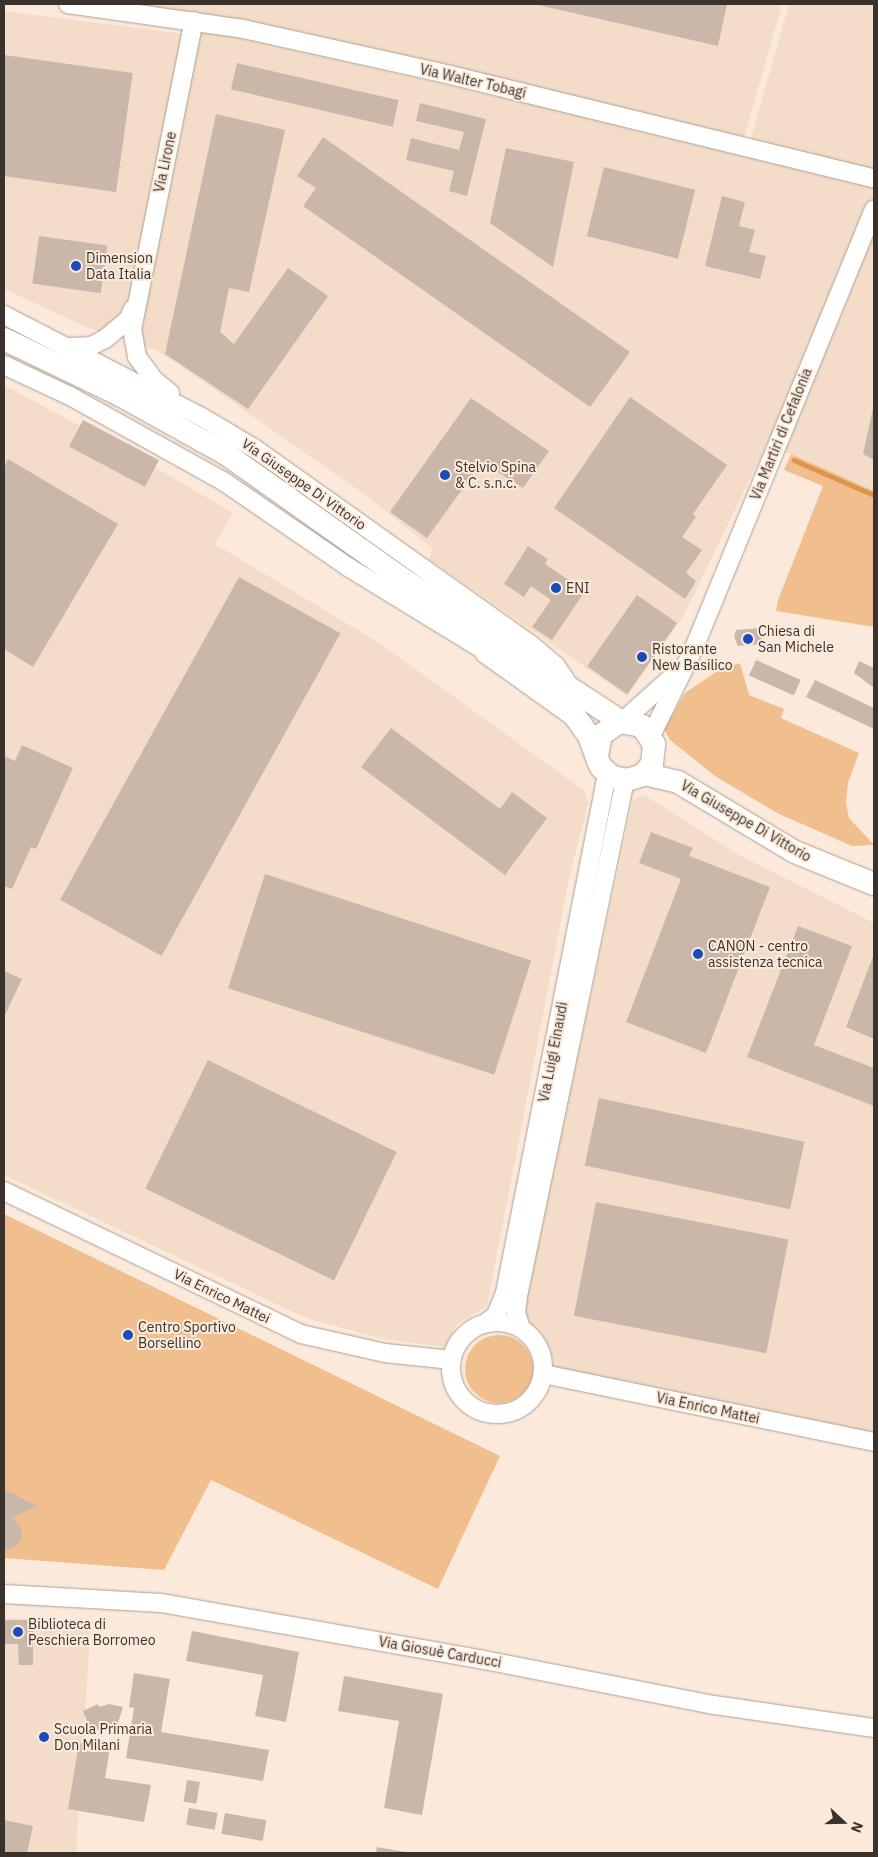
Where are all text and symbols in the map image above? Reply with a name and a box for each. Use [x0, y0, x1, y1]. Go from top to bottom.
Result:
street label: Via Walter Tobagi [418, 61, 528, 101]
street label: Via Lirone [150, 130, 180, 194]
place label: Dimension Data Italia [86, 250, 153, 282]
marker: Dimension Data Italia [70, 260, 82, 272]
street label: Via Martiri di Cefalonia [747, 365, 815, 503]
street label: Via Giuseppe Di Vittorio [239, 435, 369, 533]
place label: Stelvio Spina & C. s.n.c. [455, 459, 536, 492]
marker: Stelvio Spina & C. s.n.c. [439, 469, 451, 481]
place label: ENI [566, 580, 590, 596]
marker: ENI [550, 582, 562, 594]
place label: Chiesa di San Michele [758, 623, 834, 656]
marker: Chiesa di San Michele [742, 633, 754, 645]
place label: Ristorante New Basilico [652, 641, 733, 674]
marker: Ristorante New Basilico [636, 651, 648, 663]
street label: Via Giuseppe Di Vittorio [678, 777, 814, 865]
place label: CANON - centro assistenza tecnica [708, 938, 823, 970]
marker: CANON - centro assistenza tecnica [692, 948, 704, 960]
street label: Via Luigi Einaudi [535, 1000, 571, 1104]
street label: Via Enrico Mattei [171, 1265, 273, 1327]
place label: Centro Sportivo Borsellino [138, 1319, 236, 1351]
marker: Centro Sportivo Borsellino [122, 1329, 134, 1341]
street label: Via Enrico Mattei [655, 1389, 761, 1427]
place label: Biblioteca di Peschiera Borromeo [28, 1616, 156, 1648]
marker: Biblioteca di Peschiera Borromeo [12, 1626, 24, 1638]
street label: Via Giosuè Carducci [377, 1633, 503, 1671]
place label: Scuola Primaria Don Milani [54, 1721, 152, 1754]
marker: Scuola Primaria Don Milani [38, 1731, 50, 1743]
north arrow [818, 1797, 868, 1847]
text: N [847, 1819, 867, 1835]

